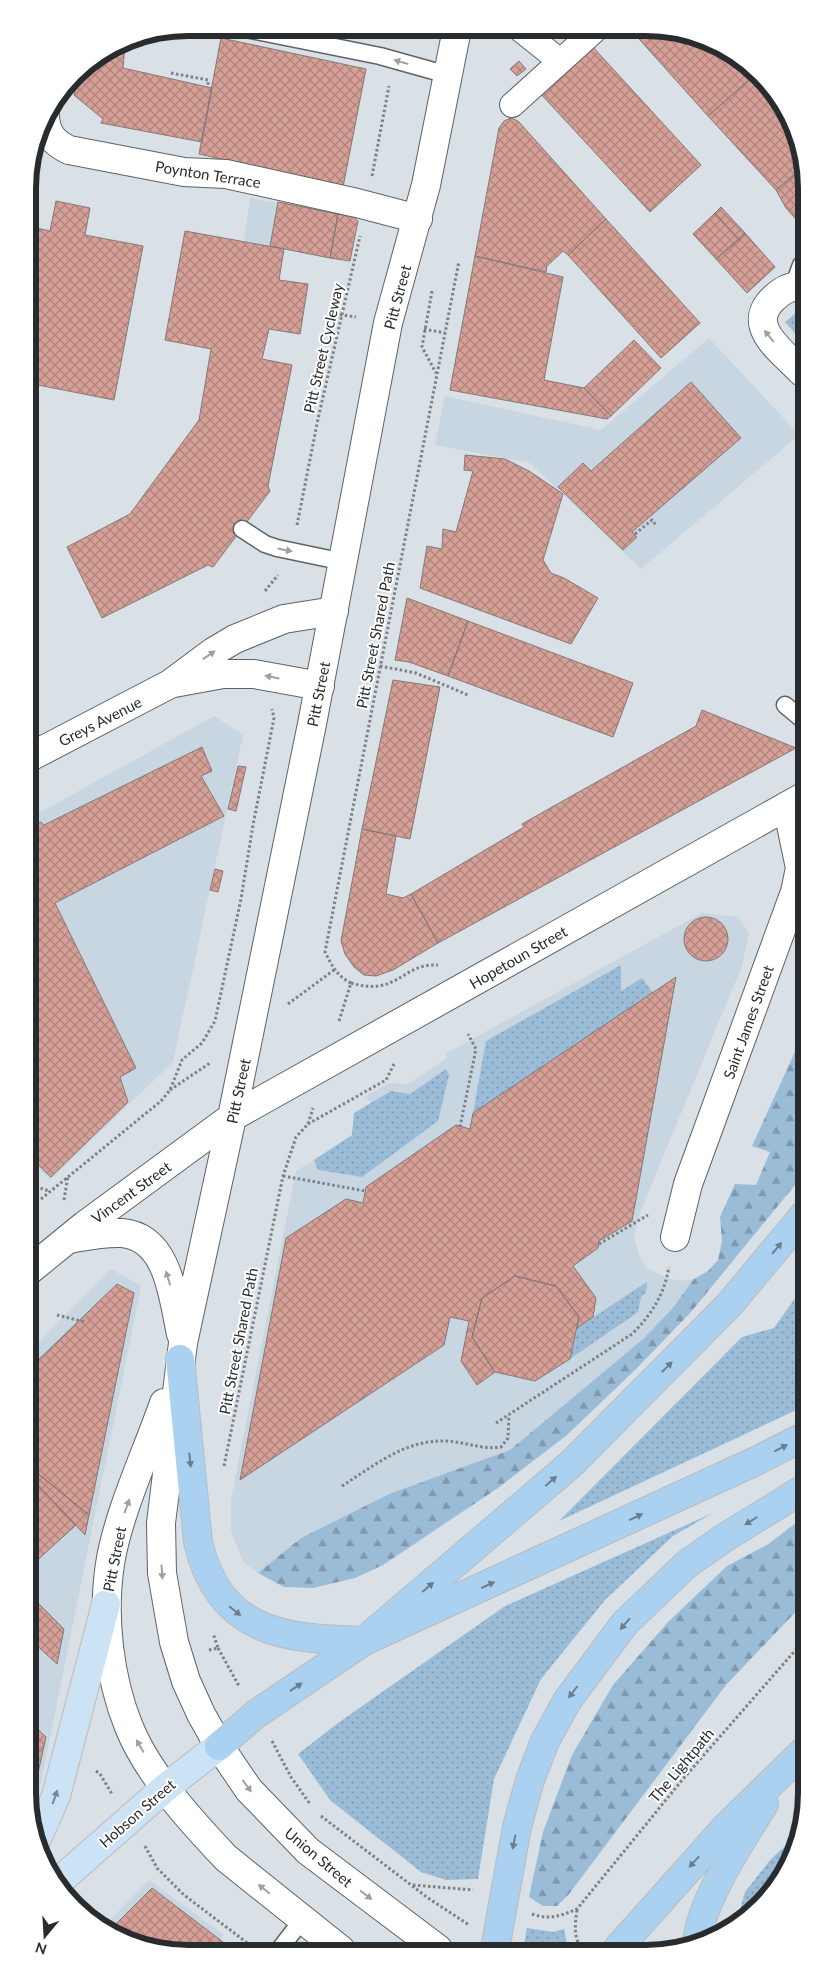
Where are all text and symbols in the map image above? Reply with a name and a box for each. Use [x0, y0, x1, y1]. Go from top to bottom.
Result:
one-way arrow [393, 57, 408, 65]
street label: Poynton Terrace [154, 157, 262, 191]
street label: Pitt Street [380, 262, 414, 331]
street label: Pitt Street Cycleway [299, 281, 347, 415]
one-way arrow [764, 330, 775, 343]
one-way arrow [277, 546, 292, 554]
street label: Pitt Street Shared Path [352, 560, 398, 710]
one-way arrow [202, 650, 216, 660]
street label: Pitt Street [303, 659, 333, 728]
one-way arrow [264, 673, 280, 681]
street label: Greys Avenue [55, 692, 145, 750]
street label: Hopetoun Street [466, 921, 571, 992]
street label: Saint James Street [719, 962, 777, 1081]
street label: Pitt Street [222, 1056, 254, 1125]
street label: Vincent Street [88, 1157, 175, 1227]
one-way arrow [771, 1242, 783, 1254]
street label: Pitt Street Shared Path [215, 1266, 261, 1416]
one-way arrow [163, 1271, 171, 1286]
one-way arrow [661, 1361, 673, 1373]
one-way arrow [773, 1444, 788, 1452]
one-way arrow [186, 1452, 194, 1468]
one-way arrow [545, 1475, 557, 1487]
one-way arrow [124, 1498, 131, 1513]
one-way arrow [629, 1512, 643, 1520]
one-way arrow [744, 1517, 757, 1526]
street label: Pitt Street [99, 1524, 129, 1593]
one-way arrow [159, 1564, 167, 1580]
one-way arrow [481, 1581, 496, 1589]
one-way arrow [422, 1582, 434, 1593]
one-way arrow [228, 1605, 241, 1616]
one-way arrow [620, 1617, 631, 1630]
one-way arrow [289, 1682, 303, 1692]
one-way arrow [568, 1685, 579, 1698]
street label: The Lightpath [645, 1724, 717, 1806]
one-way arrow [135, 1739, 144, 1752]
street label: Hobson Street [95, 1775, 179, 1851]
one-way arrow [241, 1779, 252, 1792]
one-way arrow [52, 1789, 59, 1804]
street label: Union Street [281, 1823, 357, 1891]
one-way arrow [510, 1834, 518, 1850]
one-way arrow [689, 1856, 700, 1869]
one-way arrow [258, 1884, 271, 1895]
one-way arrow [359, 1890, 373, 1900]
north arrow [20, 1911, 70, 1961]
text: N [33, 1939, 49, 1959]

